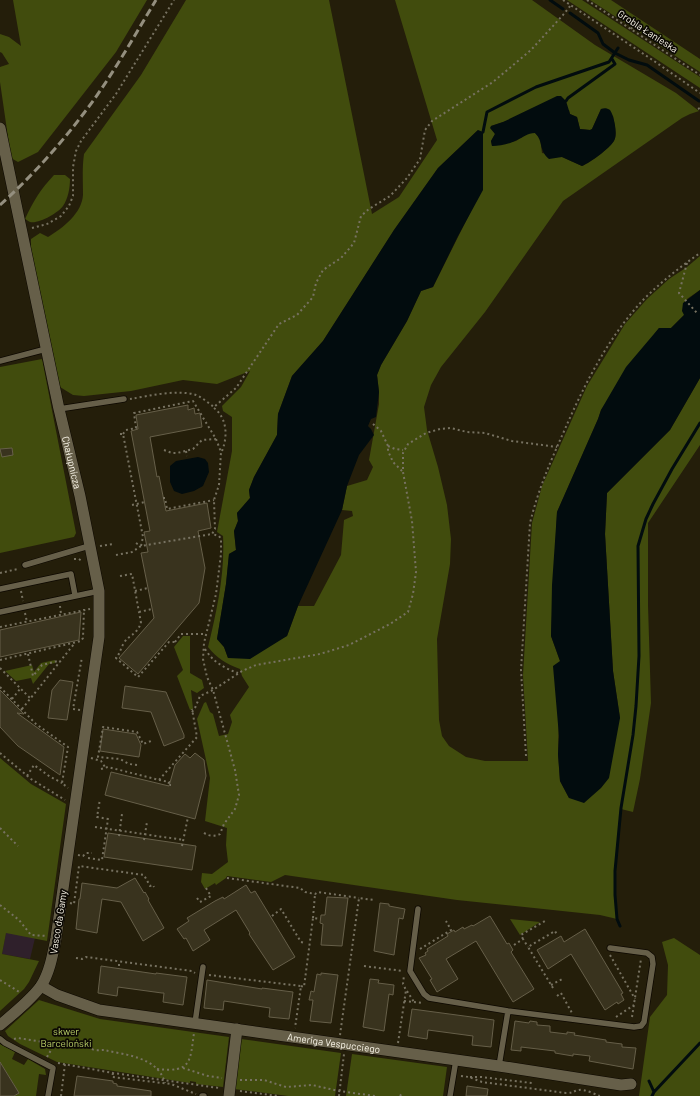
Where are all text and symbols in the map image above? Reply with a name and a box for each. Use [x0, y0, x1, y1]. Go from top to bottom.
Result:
street label: Grobla Łanieska [616, 7, 680, 55]
street label: Chałupnicza [60, 435, 84, 490]
street label: Vasco da Gamy [47, 889, 69, 955]
park label: skwer Barceloński [41, 1025, 91, 1049]
street label: Ameriga Vespucciego [286, 1030, 381, 1055]

